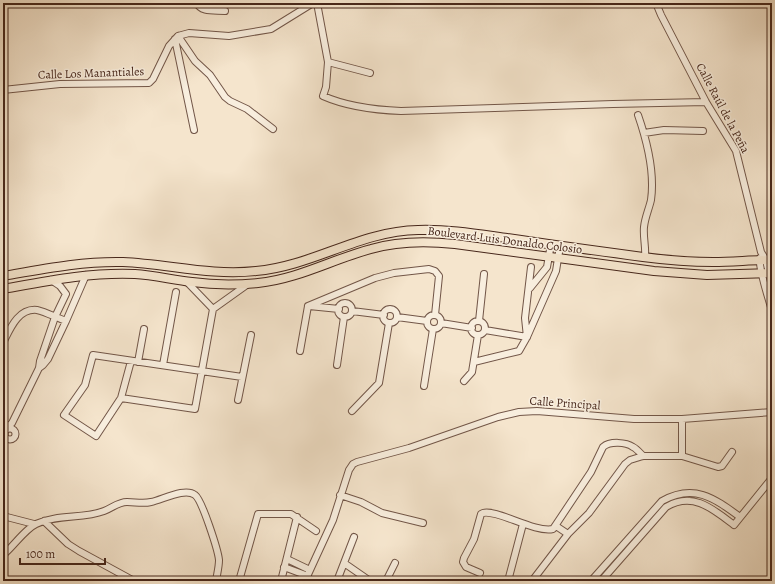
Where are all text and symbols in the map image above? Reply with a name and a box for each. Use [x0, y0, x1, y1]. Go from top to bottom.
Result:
street label: Calle Raúl de la Peña [692, 60, 754, 156]
street label: Calle Los Manantiales [38, 63, 145, 83]
street label: Boulevard Luis Donaldo Colosio [427, 223, 583, 257]
street label: Calle Principal [529, 393, 601, 413]
scale bar [20, 540, 105, 566]
text: 100 m [26, 546, 55, 562]

